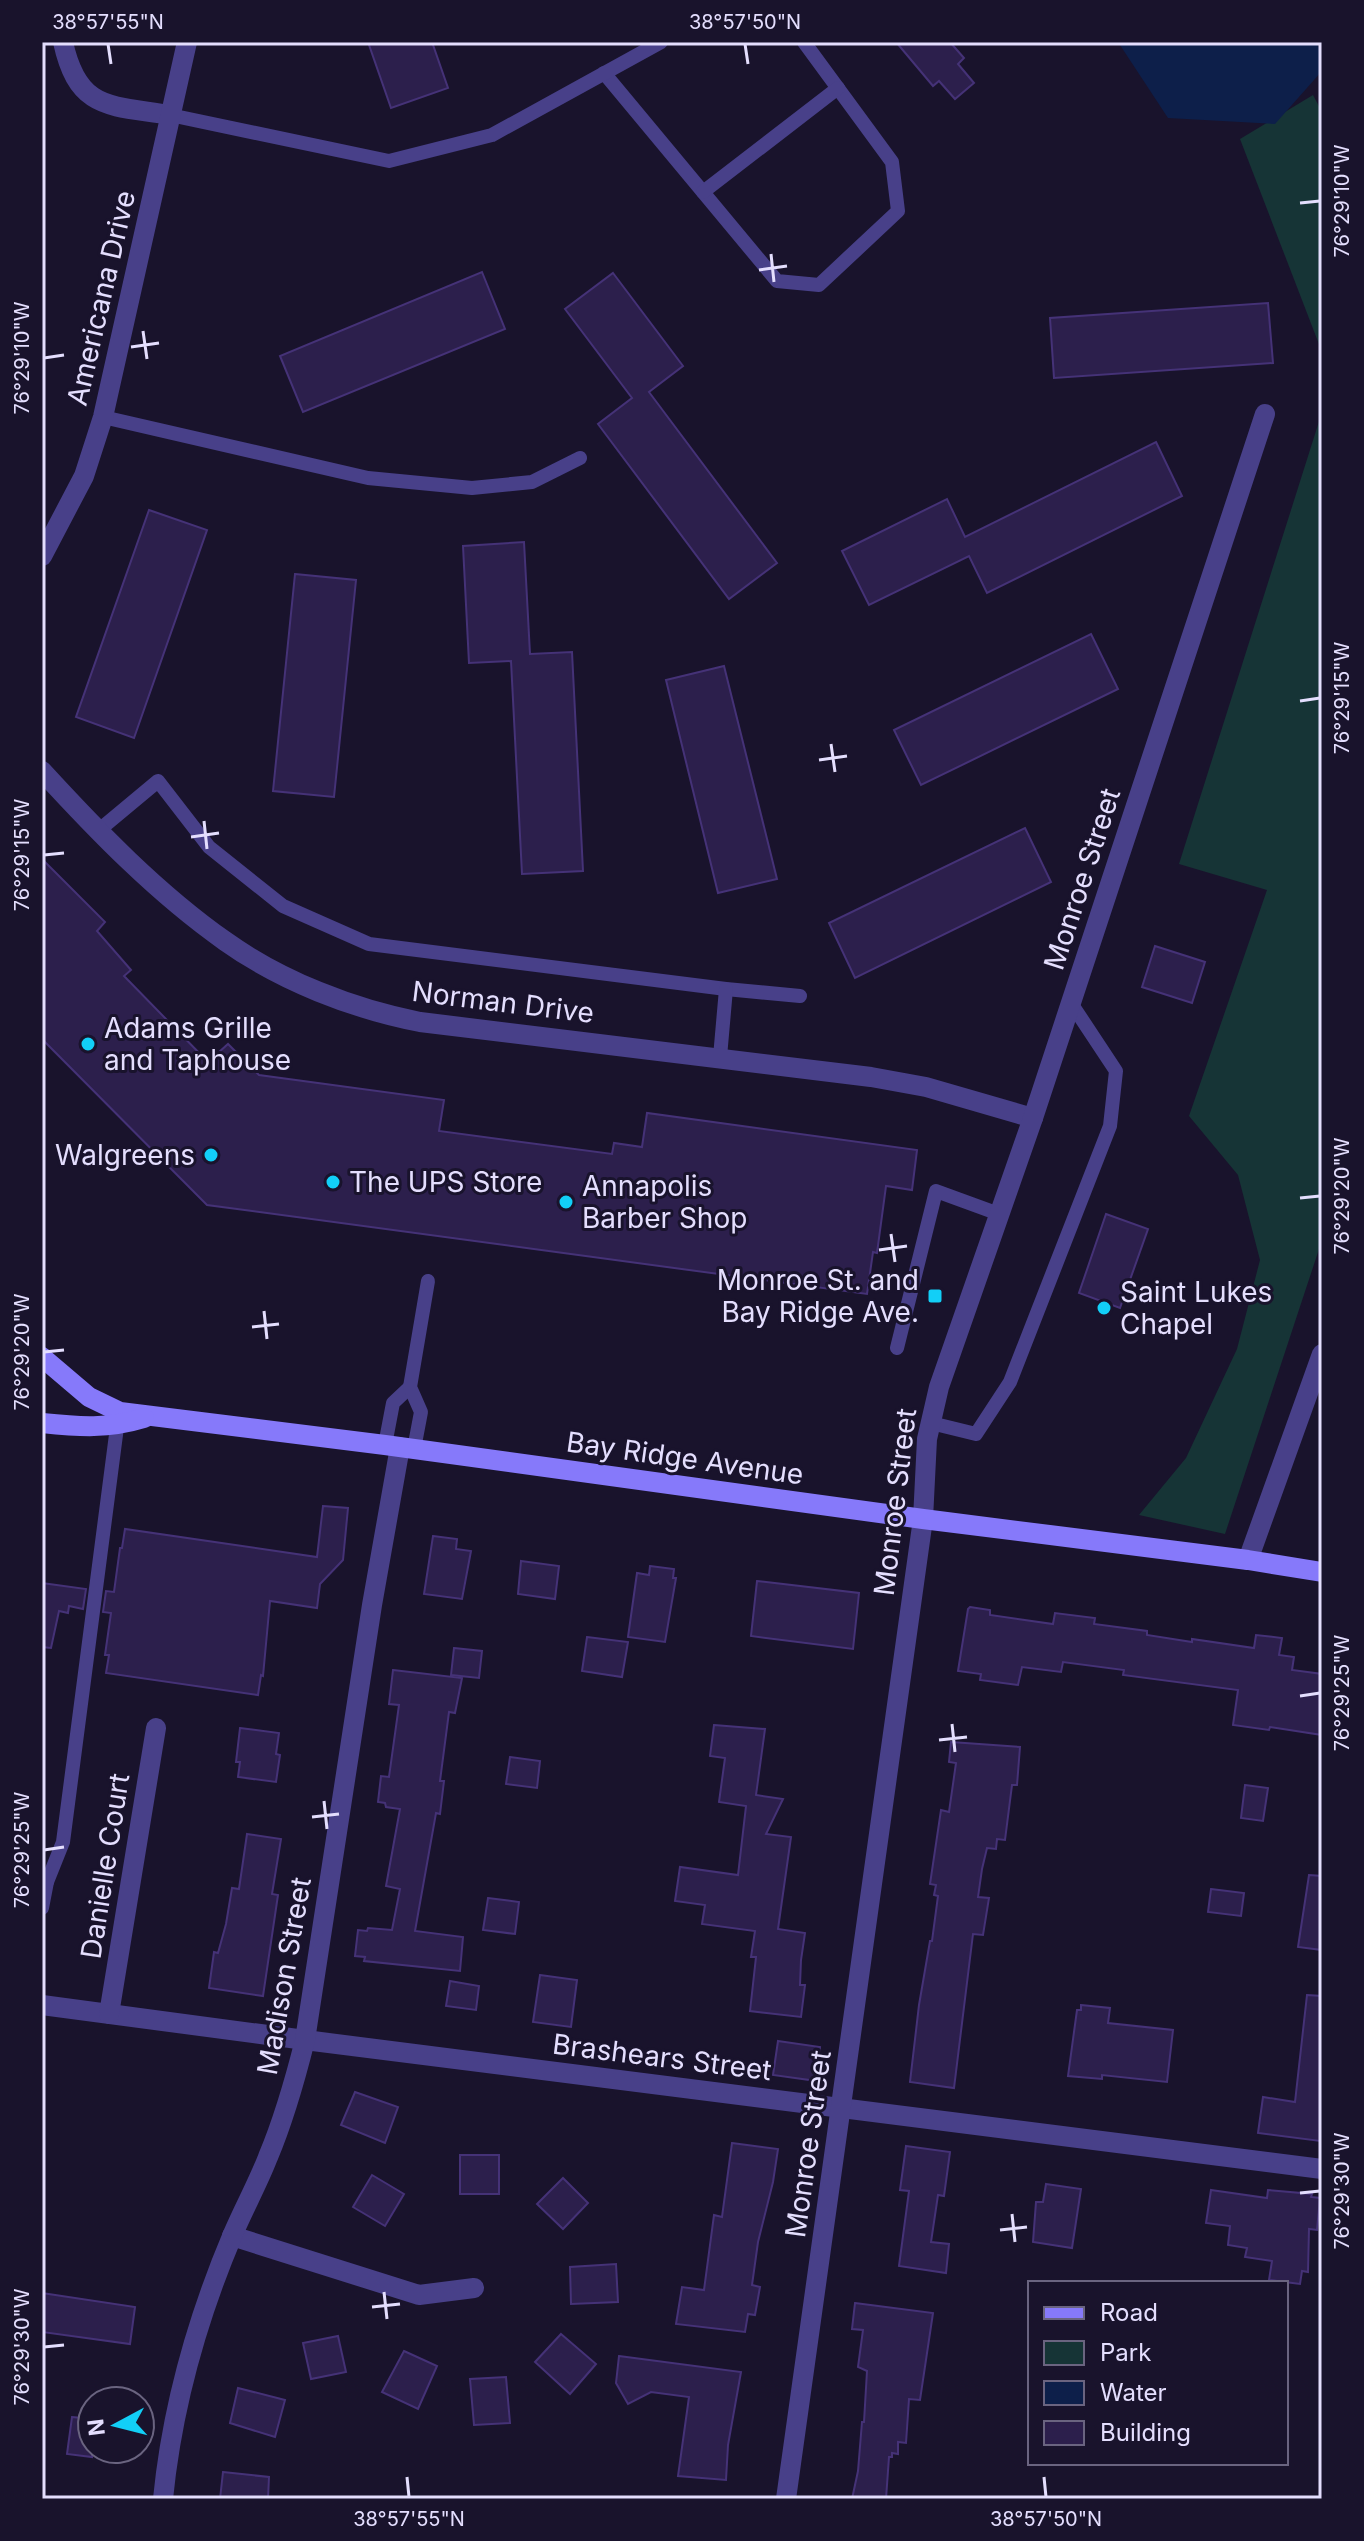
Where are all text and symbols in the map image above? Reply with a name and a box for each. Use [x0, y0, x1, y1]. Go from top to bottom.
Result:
text: 38°57'55"N [52, 10, 164, 34]
text: 38°57'50"N [689, 10, 801, 34]
text: 76°29'10"W [1330, 144, 1354, 257]
street label: Americana Drive [60, 187, 142, 409]
text: 76°29'10"W [10, 301, 34, 414]
text: 76°29'15"W [1330, 641, 1354, 754]
street label: Monroe Street [1037, 784, 1127, 974]
text: 76°29'15"W [10, 798, 34, 911]
street label: Norman Drive [410, 974, 596, 1030]
place label: Adams Grille and Taphouse [104, 1011, 291, 1077]
marker: Adams Grille and Taphouse [79, 1035, 97, 1053]
text: 76°29'20"W [1330, 1137, 1354, 1254]
place label: Walgreens [55, 1138, 195, 1172]
marker: Walgreens [202, 1146, 220, 1164]
place label: The UPS Store [349, 1165, 542, 1199]
place label: Annapolis Barber Shop [582, 1169, 747, 1235]
marker: The UPS Store [324, 1173, 342, 1191]
marker: Annapolis Barber Shop [557, 1193, 575, 1211]
place label: Monroe St. and Bay Ridge Ave. [717, 1263, 919, 1329]
place label: Saint Lukes Chapel [1120, 1275, 1272, 1341]
marker: Monroe St. and Bay Ridge Ave. [926, 1287, 944, 1305]
text: 76°29'20"W [10, 1293, 34, 1410]
marker: Saint Lukes Chapel [1095, 1299, 1113, 1317]
street label: Monroe Street [867, 1406, 923, 1598]
street label: Bay Ridge Avenue [564, 1425, 806, 1491]
text: 76°29'25"W [1330, 1634, 1354, 1751]
street label: Danielle Court [74, 1771, 136, 1961]
text: 76°29'25"W [10, 1791, 34, 1908]
street label: Madison Street [250, 1875, 318, 2077]
street label: Brashears Street [551, 2027, 773, 2087]
street label: Monroe Street [778, 2048, 838, 2240]
text: 76°29'30"W [1330, 2132, 1354, 2250]
legend [1028, 2281, 1288, 2465]
text: 76°29'30"W [10, 2288, 34, 2406]
text: Road [1100, 2298, 1158, 2327]
text: Park [1100, 2338, 1151, 2367]
text: Water [1100, 2378, 1167, 2407]
north arrow [76, 2385, 156, 2465]
text: N [82, 2418, 110, 2437]
text: Building [1100, 2418, 1191, 2447]
text: 38°57'55"N [353, 2507, 465, 2531]
text: 38°57'50"N [990, 2507, 1102, 2531]

